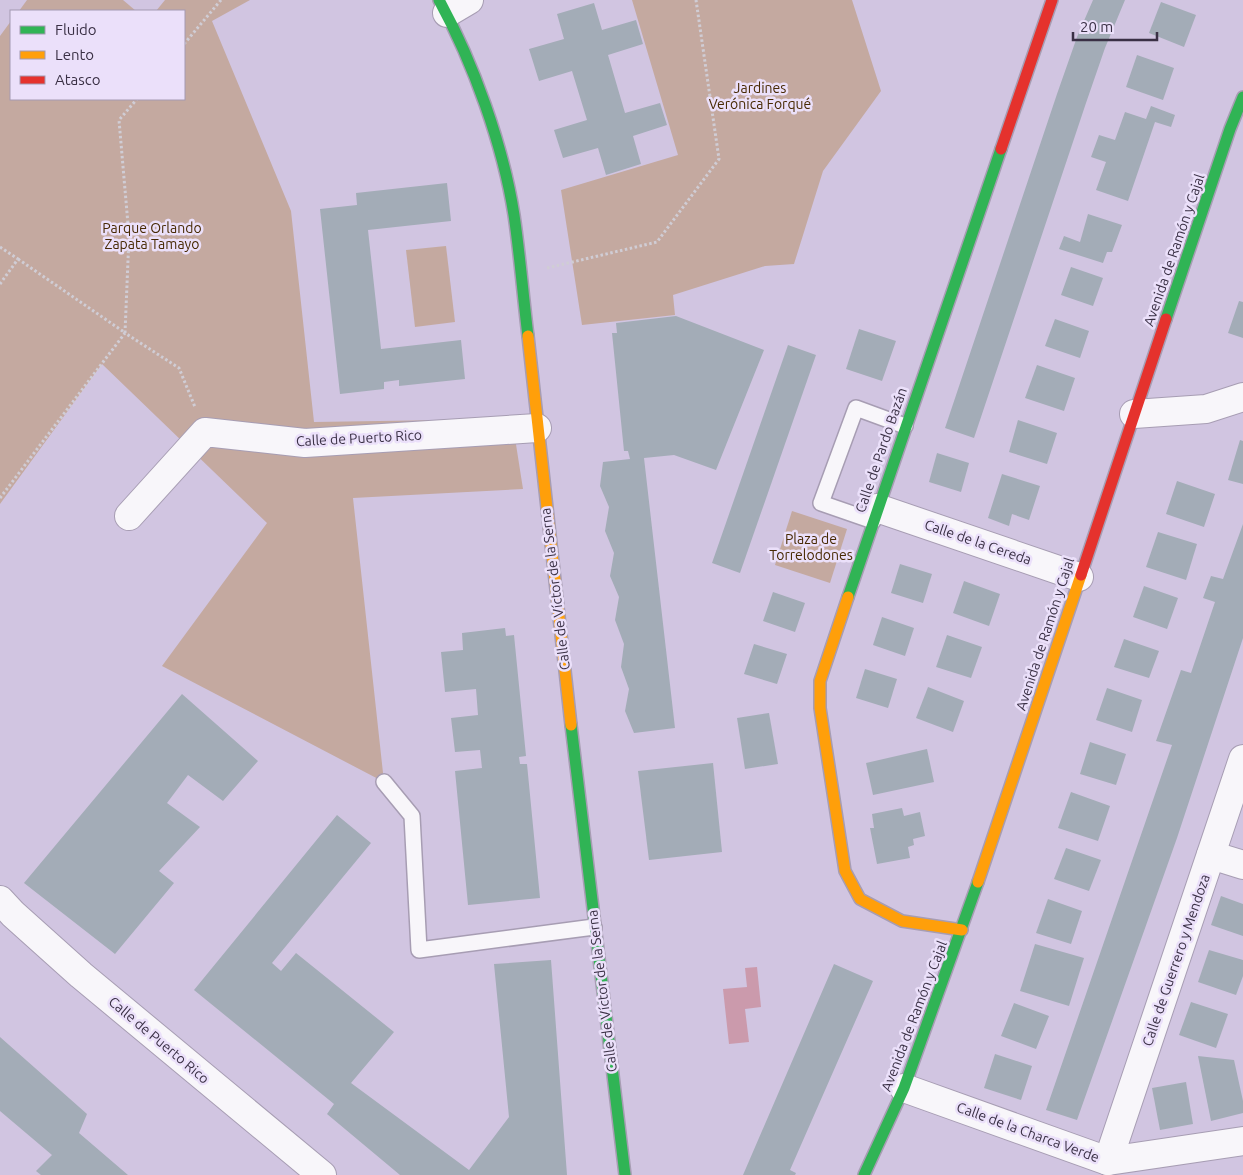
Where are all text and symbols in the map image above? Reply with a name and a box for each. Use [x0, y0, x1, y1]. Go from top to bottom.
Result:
legend [10, 10, 185, 100]
scale bar [1073, 10, 1157, 42]
text: 20 m [1080, 18, 1113, 35]
text: Fluido [55, 21, 97, 38]
text: Lento [55, 46, 94, 63]
text: Atasco [55, 71, 101, 88]
park label: Jardines Verónica Forqué [709, 80, 811, 112]
street label: Avenida de Ramón y Cajal [1140, 171, 1208, 328]
park label: Parque Orlando Zapata Tamayo [102, 220, 202, 252]
street label: Calle de Pardo Bazán [852, 385, 910, 515]
street label: Calle de Puerto Rico [296, 427, 422, 449]
street label: Calle de Víctor de la Serna [537, 507, 573, 671]
street label: Calle de la Cereda [922, 516, 1034, 568]
park label: Plaza de Torrelodones [769, 531, 853, 563]
street label: Avenida de Ramón y Cajal [1013, 555, 1077, 713]
street label: Calle de Guerrero y Mendoza [1139, 872, 1213, 1048]
street label: Calle de Víctor de la Serna [584, 909, 620, 1073]
street label: Avenida de Ramón y Cajal [878, 938, 950, 1094]
street label: Calle de Puerto Rico [105, 993, 213, 1087]
street label: Calle de la Charca Verde [955, 1099, 1101, 1165]

